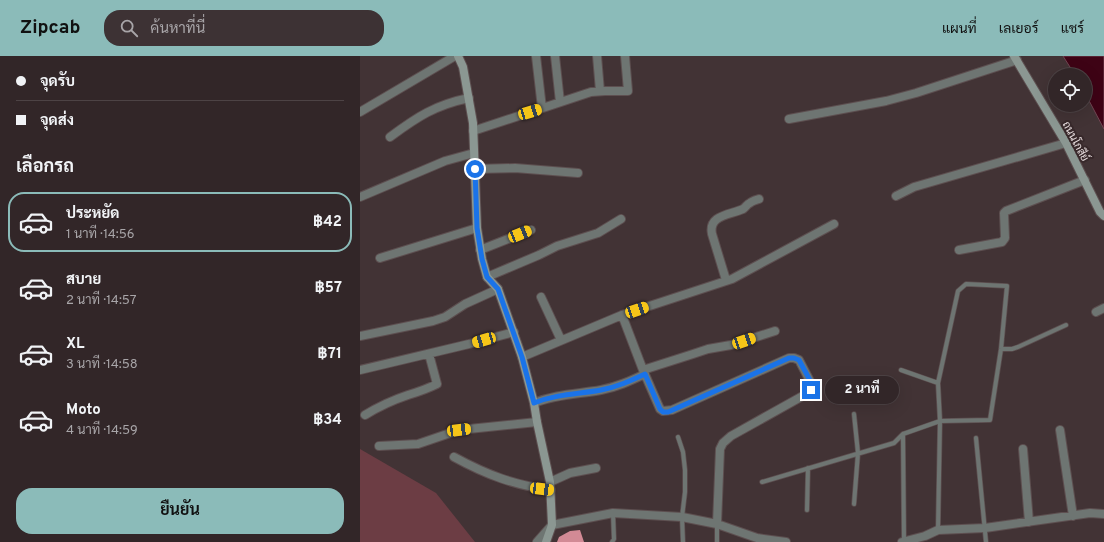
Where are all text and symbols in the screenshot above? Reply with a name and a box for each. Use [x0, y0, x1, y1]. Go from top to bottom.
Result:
search box [104, 10, 384, 46]
text: Zipcab [20, 16, 80, 40]
icon: search [118, 17, 140, 39]
text: ค้นหาที่นี่ [150, 20, 205, 39]
text: แผนที่ [942, 21, 977, 38]
text: เลเยอร์ [999, 21, 1039, 38]
text: แชร์ [1061, 21, 1084, 38]
map controls [1048, 68, 1092, 112]
button: locate [1048, 68, 1092, 112]
text: จุดรับ [40, 73, 75, 92]
car [517, 103, 543, 121]
text: จุดส่ง [40, 112, 74, 131]
street label: ถนนโกสีย์ [1059, 118, 1093, 164]
text: เลือกรถ [16, 156, 74, 179]
route start [466, 160, 484, 178]
icon: car [18, 204, 54, 240]
text: ประหยัด [66, 205, 119, 224]
text: ฿42 [313, 213, 342, 232]
car [507, 224, 533, 244]
text: 1 นาที · 14:56 [66, 227, 135, 243]
icon: car [18, 270, 54, 306]
text: สบาย [66, 271, 101, 290]
text: ฿57 [314, 279, 342, 298]
text: 2 นาที · 14:57 [66, 293, 137, 309]
car [624, 300, 650, 320]
car [471, 331, 497, 349]
car [731, 331, 757, 351]
text: XL [66, 335, 84, 354]
icon: car [18, 336, 54, 372]
text: ฿71 [317, 345, 342, 364]
text: 3 นาที · 14:58 [66, 357, 138, 373]
callout: 2 นาที [825, 376, 899, 404]
route end [802, 381, 820, 399]
text: 2 นาที [844, 382, 880, 398]
text: Moto [66, 401, 101, 420]
icon: car [18, 402, 54, 438]
text: ฿34 [313, 411, 342, 430]
text: 4 นาที · 14:59 [66, 423, 138, 439]
car [446, 423, 472, 437]
car [529, 482, 555, 496]
button: ยืนยัน [16, 488, 344, 534]

